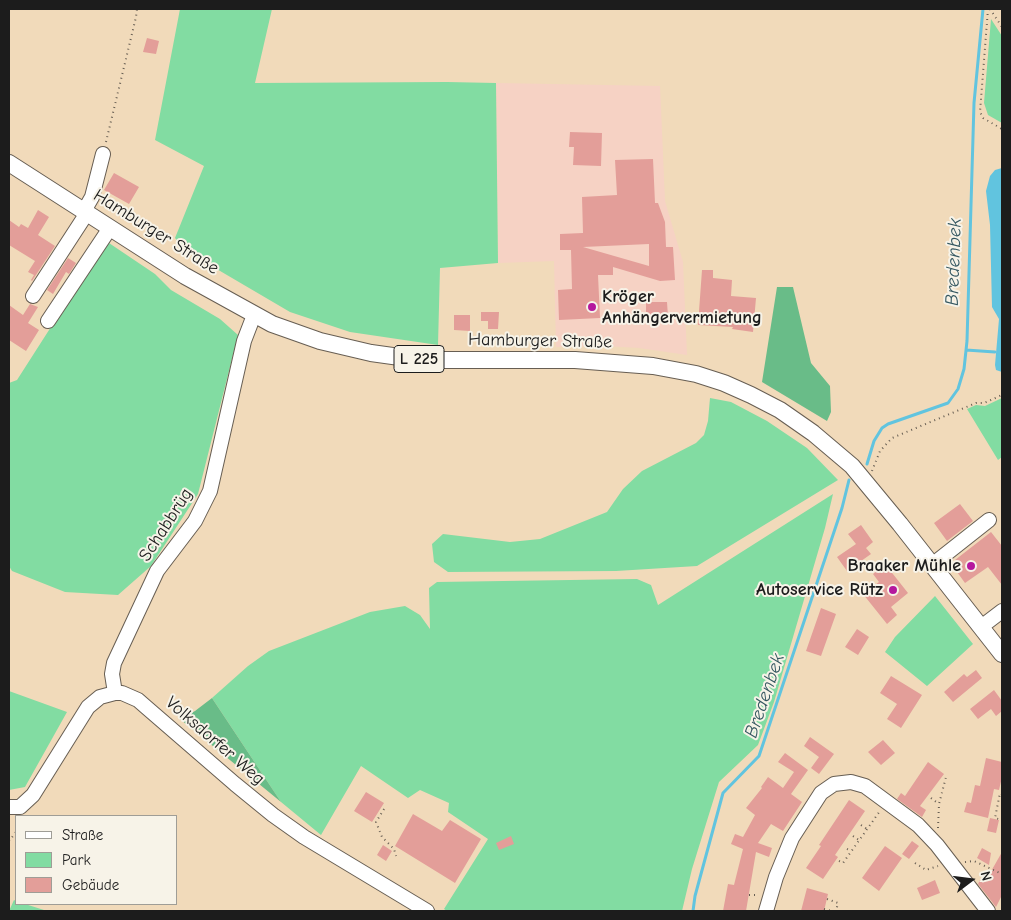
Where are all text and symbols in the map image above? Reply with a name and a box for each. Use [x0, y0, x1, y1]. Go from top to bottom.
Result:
street label: Hamburger Straße [89, 185, 223, 279]
water label: Bredenbek [941, 218, 967, 306]
place label: Kröger Anhängervermietung [602, 286, 762, 328]
marker: Kröger Anhängervermietung [586, 301, 598, 313]
street label: Hamburger Straße [468, 329, 612, 353]
road number: L 225 [394, 346, 444, 372]
street label: Schabbrüg [134, 484, 198, 566]
place label: Braaker Mühle [848, 555, 961, 577]
marker: Braaker Mühle [965, 560, 977, 572]
place label: Autoservice Rütz [756, 579, 883, 601]
marker: Autoservice Rütz [887, 584, 899, 596]
water label: Bredenbek [740, 651, 790, 741]
street label: Volksdorfer Weg [161, 692, 269, 790]
legend [15, 815, 178, 905]
text: Straße [62, 826, 103, 844]
text: Park [62, 851, 91, 869]
north arrow [946, 855, 996, 905]
text: N [977, 869, 995, 883]
text: Gebäude [62, 876, 119, 894]

